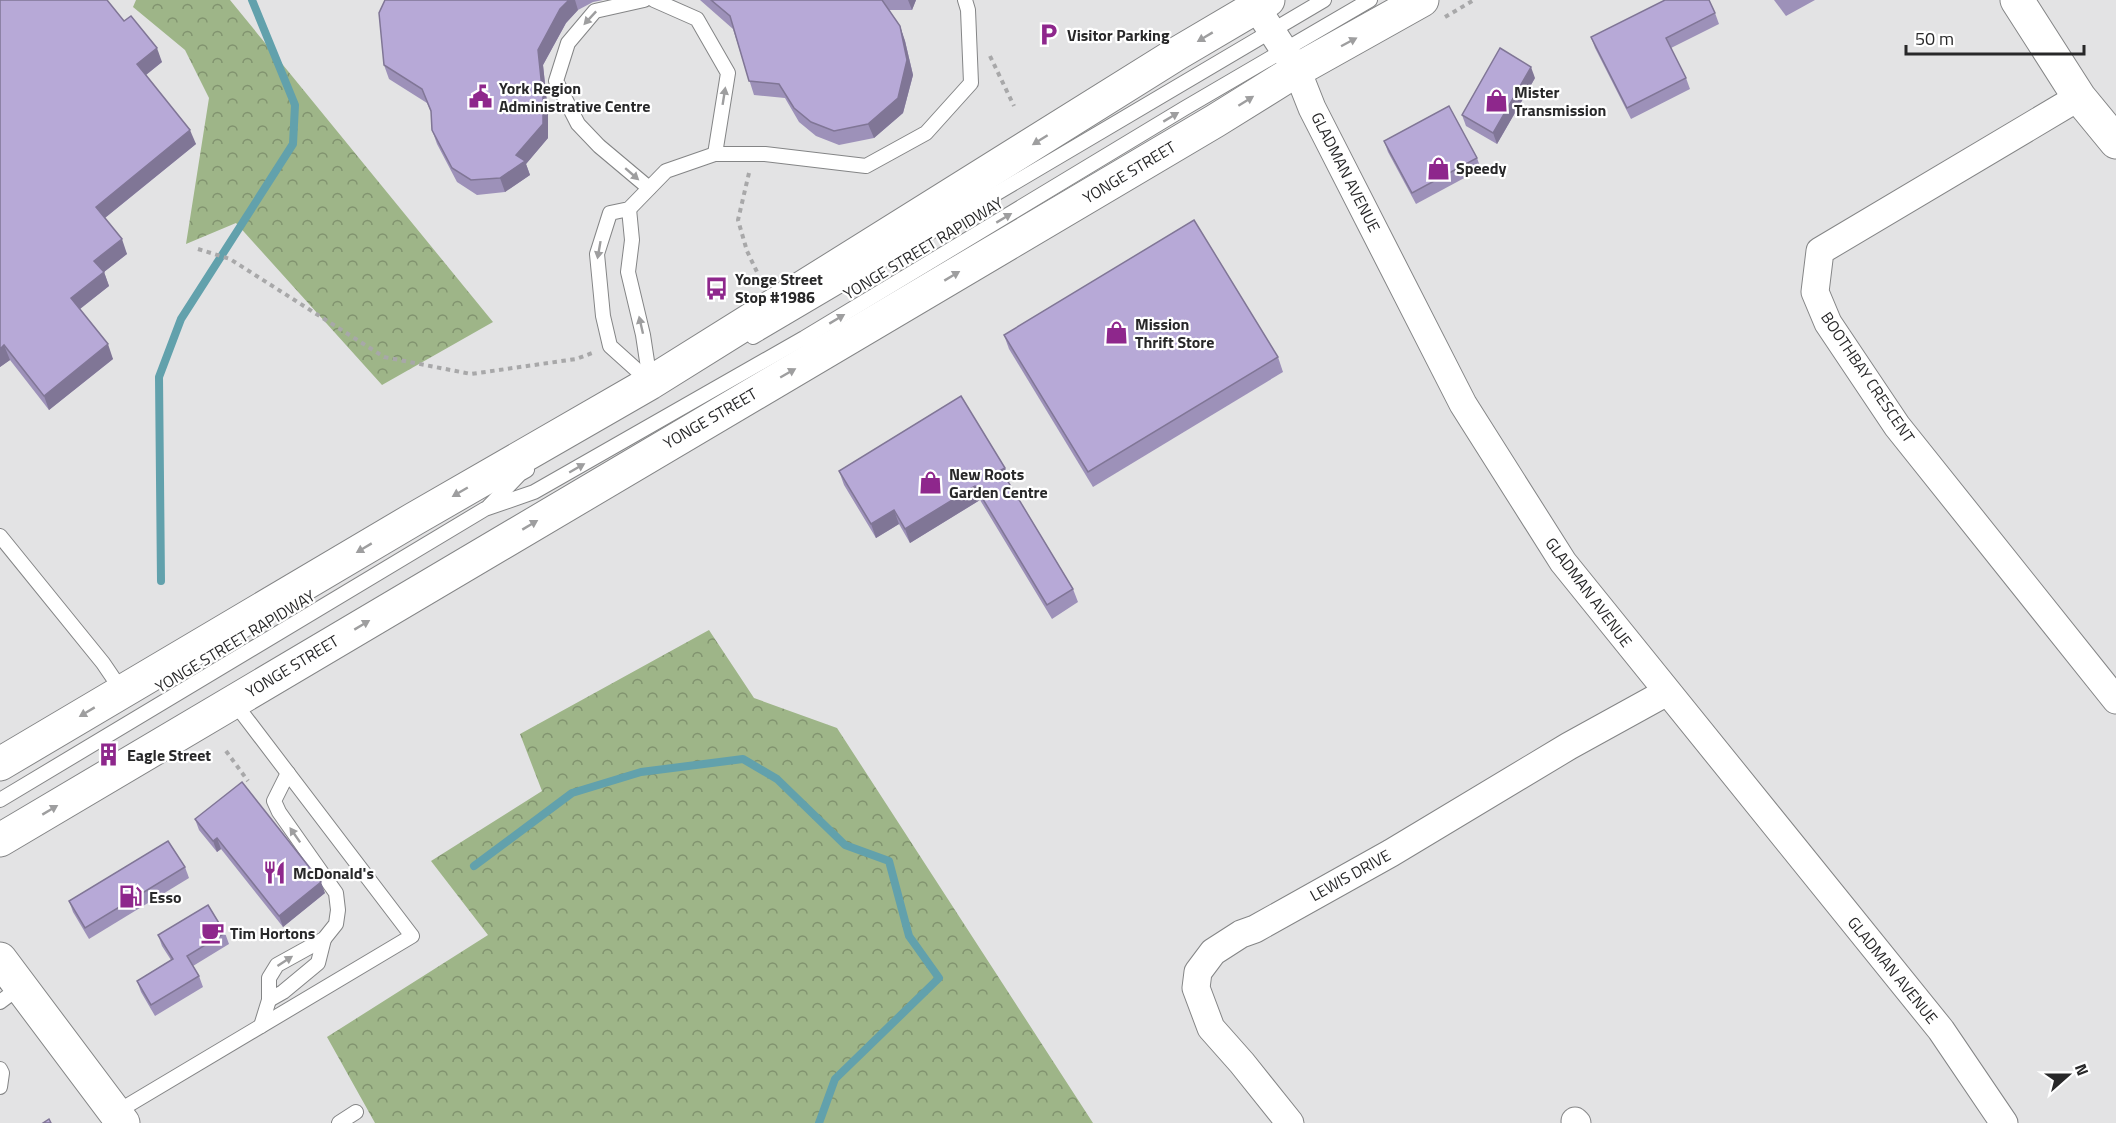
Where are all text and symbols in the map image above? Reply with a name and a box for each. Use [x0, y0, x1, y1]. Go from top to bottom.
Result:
one-way arrow [583, 10, 597, 25]
scale bar [1906, 18, 2084, 56]
parking icon: Visitor Parking [1036, 22, 1062, 48]
place label: Visitor Parking [1067, 23, 1170, 47]
text: 50 m [1915, 25, 1954, 52]
one-way arrow [1196, 32, 1213, 42]
one-way arrow [1340, 38, 1357, 47]
place label: York Region Administrative Centre [499, 76, 650, 118]
place label: Mister Transmission [1514, 80, 1606, 122]
public building icon: York Region Administrative Centre [468, 84, 494, 110]
one-way arrow [720, 86, 729, 105]
shop icon: Mister Transmission [1483, 88, 1509, 114]
one-way arrow [1238, 96, 1254, 107]
street label: GLADMAN AVENUE [1305, 108, 1387, 236]
one-way arrow [1163, 112, 1180, 122]
one-way arrow [1032, 134, 1048, 145]
street label: YONGE STREET [1078, 134, 1181, 209]
shop icon: Speedy [1425, 155, 1451, 181]
place label: Speedy [1456, 156, 1507, 180]
one-way arrow [624, 167, 639, 180]
street label: YONGE STREET RAPIDWAY [839, 191, 1008, 305]
one-way arrow [996, 212, 1012, 223]
one-way arrow [594, 241, 603, 260]
place label: Yonge Street Stop #1986 [735, 267, 823, 309]
one-way arrow [944, 271, 960, 282]
bus stop icon: Yonge Street Stop #1986 [704, 275, 730, 301]
street label: BOOTHBAY CRESCENT [1815, 307, 1921, 448]
place label: Mission Thrift Store [1135, 312, 1214, 354]
one-way arrow [829, 313, 845, 324]
one-way arrow [635, 316, 645, 334]
shop icon: Mission Thrift Store [1104, 320, 1130, 346]
one-way arrow [780, 367, 796, 378]
street label: YONGE STREET [659, 381, 762, 455]
place label: New Roots Garden Centre [949, 462, 1048, 504]
one-way arrow [568, 463, 585, 473]
shop icon: New Roots Garden Centre [918, 470, 944, 496]
one-way arrow [452, 487, 469, 497]
one-way arrow [522, 520, 539, 530]
street label: GLADMAN AVENUE [1540, 532, 1638, 652]
one-way arrow [356, 543, 372, 554]
street label: YONGE STREET RAPIDWAY [152, 586, 318, 696]
one-way arrow [354, 619, 370, 630]
street label: YONGE STREET [242, 631, 342, 701]
one-way arrow [78, 707, 95, 717]
building icon: Eagle Street [96, 742, 122, 768]
place label: Eagle Street [127, 743, 211, 767]
one-way arrow [42, 805, 58, 816]
one-way arrow [289, 827, 301, 843]
street label: LEWIS DRIVE [1305, 843, 1395, 907]
restaurant icon: McDonald's [262, 860, 288, 886]
place label: McDonald's [293, 861, 374, 885]
fuel station icon: Esso [118, 884, 144, 910]
place label: Esso [149, 885, 181, 909]
street label: GLADMAN AVENUE [1842, 911, 1944, 1029]
cafe icon: Tim Hortons [199, 920, 225, 946]
place label: Tim Hortons [230, 921, 315, 945]
one-way arrow [276, 956, 293, 967]
north arrow [2038, 1045, 2098, 1105]
text: N [2069, 1060, 2095, 1079]

